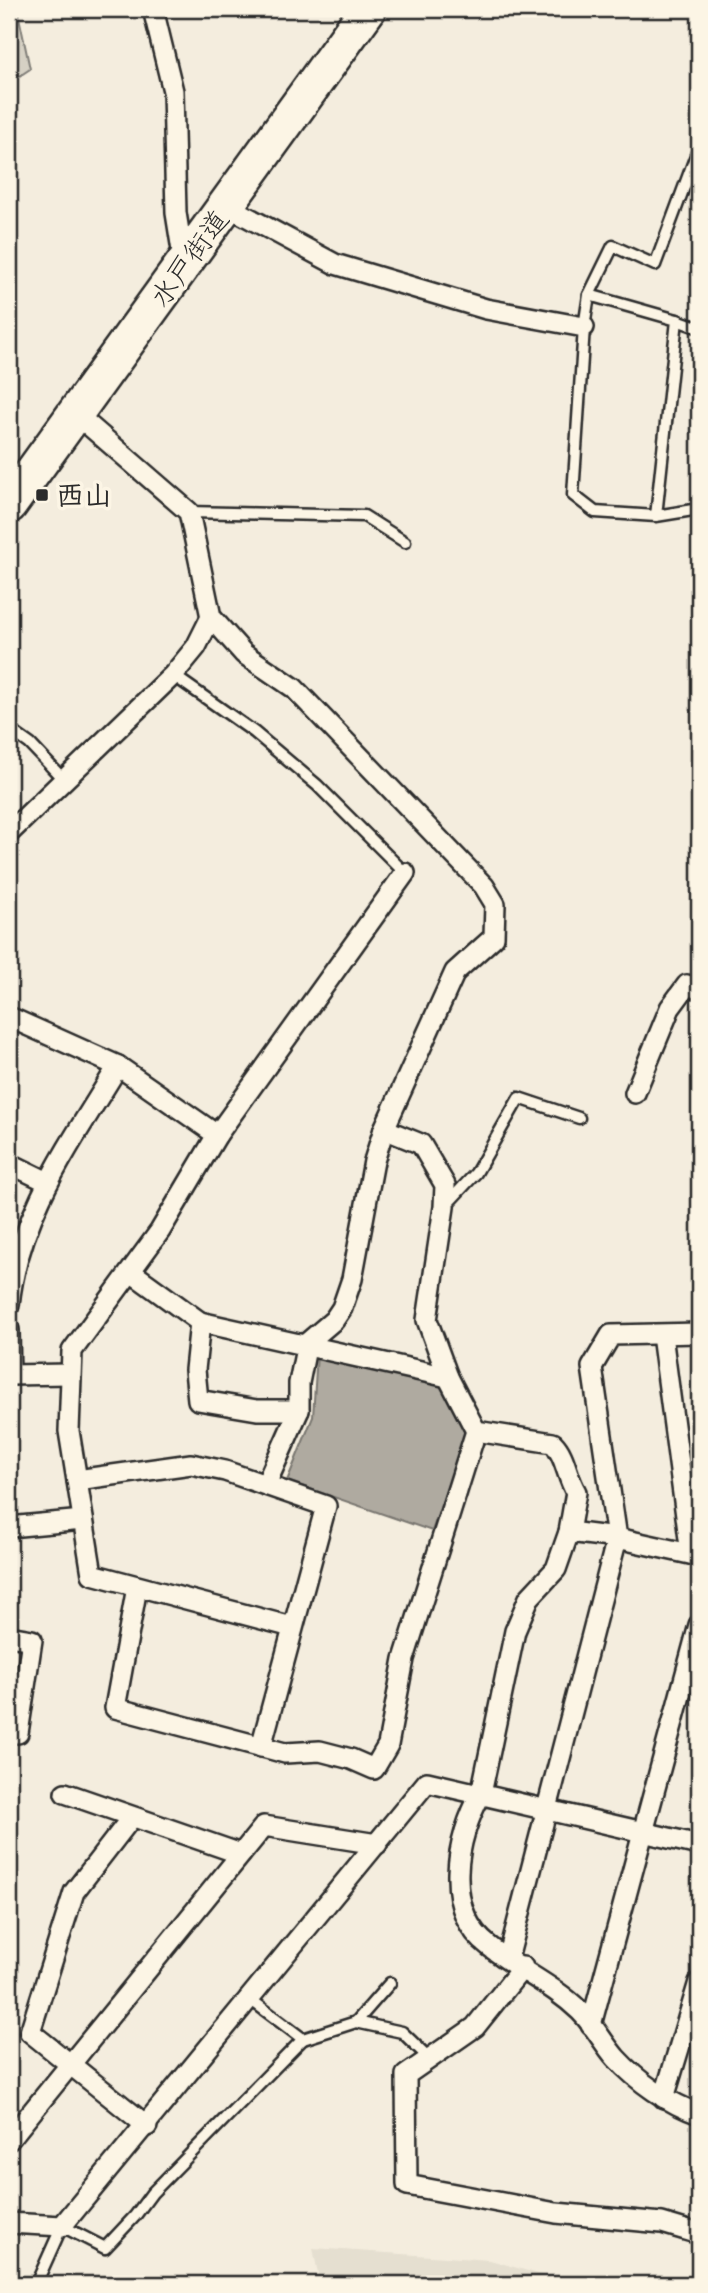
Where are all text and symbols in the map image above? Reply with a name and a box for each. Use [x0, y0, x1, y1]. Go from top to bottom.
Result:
street label: 水戸街道 [144, 204, 242, 318]
place label: 西山 [56, 480, 112, 520]
marker: 西山 [34, 487, 50, 503]

